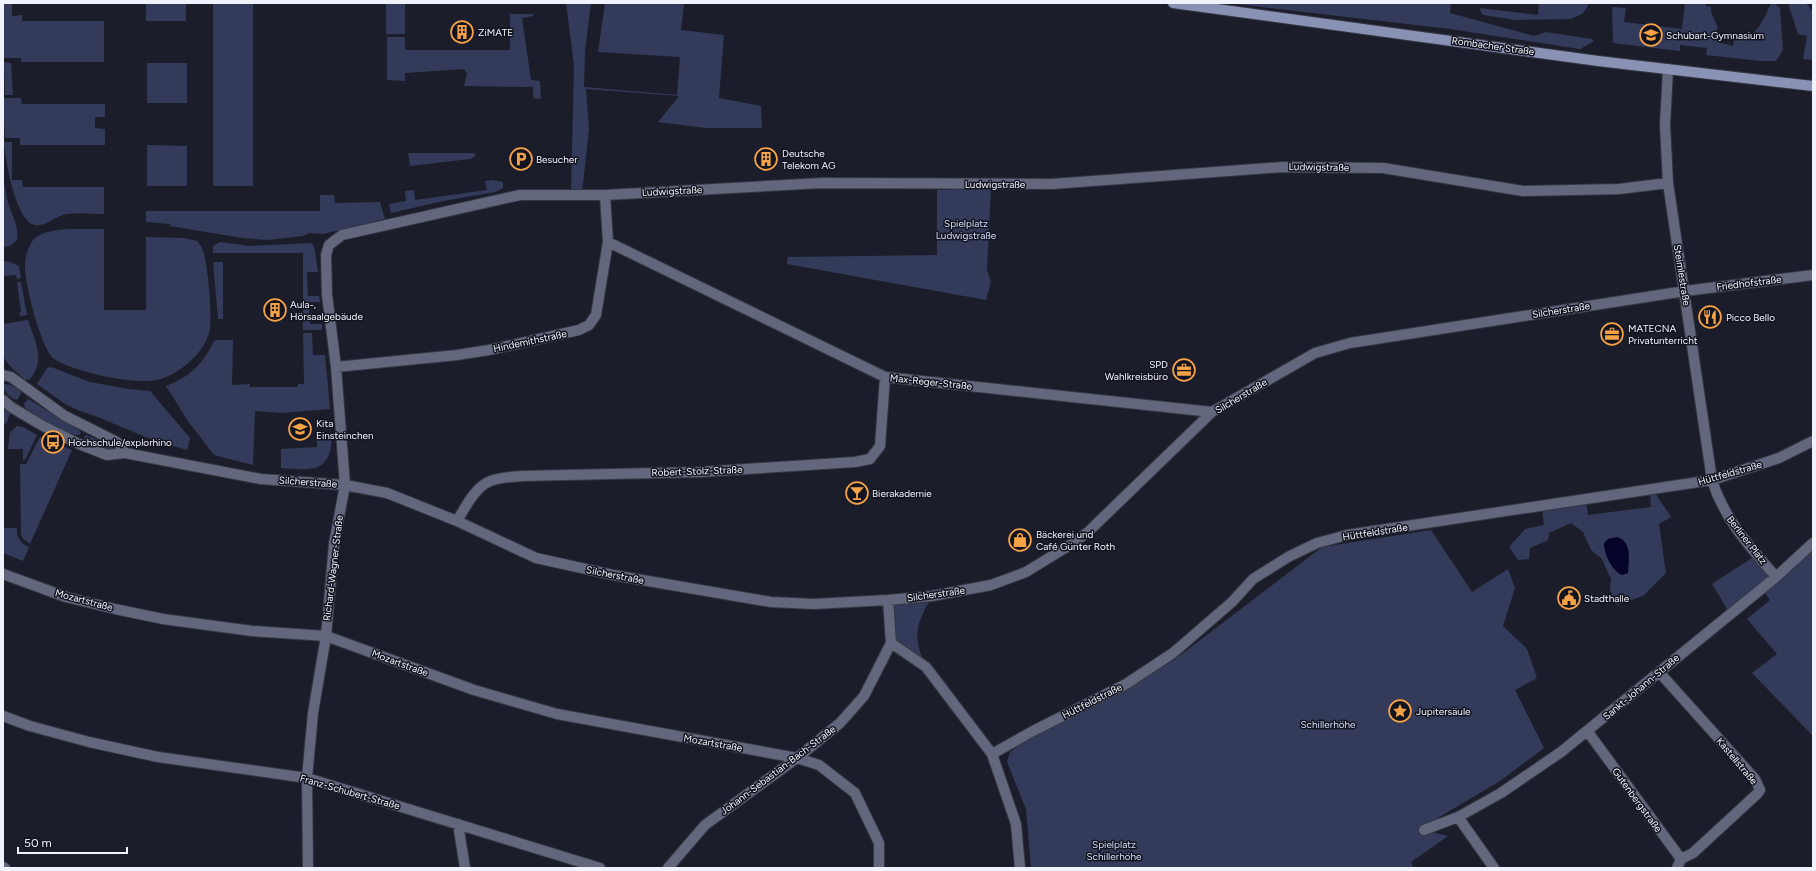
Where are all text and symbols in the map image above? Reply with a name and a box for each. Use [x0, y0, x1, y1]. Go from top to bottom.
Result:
building icon: ZiMATE [449, 19, 475, 45]
school or university icon: Schubart-Gymnasium [1638, 22, 1664, 48]
place label: ZiMATE [478, 26, 513, 39]
place label: Schubart-Gymnasium [1666, 29, 1764, 42]
street label: Rombacher Straße [1451, 34, 1536, 58]
parking icon: Besucher [508, 146, 534, 172]
building icon: Deutsche Telekom AG [753, 146, 779, 172]
place label: Deutsche Telekom AG [782, 147, 836, 172]
place label: Besucher [536, 153, 578, 166]
street label: Ludwigstraße [1289, 160, 1350, 174]
street label: Ludwigstraße [965, 178, 1026, 191]
street label: Ludwigstraße [641, 183, 703, 199]
park label: Spielplatz Ludwigstraße [936, 217, 997, 242]
street label: Steimlestraße [1671, 243, 1693, 307]
street label: Friedhofstraße [1716, 272, 1783, 293]
building icon: Aula-, Hörsaalgebäude [262, 297, 288, 323]
place label: Aula-, Hörsaalgebäude [290, 298, 363, 323]
street label: Silcherstraße [1531, 299, 1591, 321]
restaurant icon: Picco Bello [1697, 304, 1723, 330]
place label: Picco Bello [1726, 311, 1775, 324]
office icon: MATECNA Privatunterricht [1599, 321, 1625, 347]
place label: MATECNA Privatunterricht [1628, 322, 1698, 347]
street label: Hindemithstraße [492, 327, 569, 355]
office icon: SPD Wahlkreisbüro [1171, 357, 1197, 383]
place label: SPD Wahlkreisbüro [1105, 358, 1168, 383]
street label: Max-Reger-Straße [889, 371, 973, 393]
street label: Silcherstraße [1213, 375, 1270, 417]
school or university icon: Kita Einsteinchen [287, 416, 313, 442]
place label: Kita Einsteinchen [316, 417, 374, 442]
bus stop icon: Hochschule/explorhino [40, 429, 66, 455]
place label: Hochschule/explorhino [68, 436, 172, 449]
street label: Hüttfeldstraße [1697, 458, 1764, 488]
street label: Robert-Stolz-Straße [651, 463, 743, 479]
street label: Silcherstraße [278, 473, 338, 491]
bar icon: Bierakademie [844, 480, 870, 506]
place label: Bierakademie [872, 487, 932, 500]
street label: Berliner Platz [1724, 513, 1770, 567]
street label: Richard-Wagner-Straße [320, 514, 346, 622]
street label: Hüttfeldstraße [1341, 520, 1409, 544]
shop icon: Bäckerei und Café Günter Roth [1007, 527, 1033, 553]
place label: Bäckerei und Café Günter Roth [1036, 528, 1116, 553]
street label: Silcherstraße [585, 563, 645, 587]
street label: Silcherstraße [906, 583, 966, 605]
public building icon: Stadthalle [1556, 585, 1582, 611]
street label: Mozartstraße [54, 586, 115, 614]
place label: Stadthalle [1584, 592, 1630, 605]
street label: Mozartstraße [370, 647, 431, 679]
street label: Sankt-Johann-Straße [1600, 651, 1682, 723]
street label: Hüttfeldstraße [1060, 680, 1125, 722]
place icon: Jupitersäule [1387, 698, 1413, 724]
place label: Jupitersäule [1416, 705, 1471, 718]
park label: Schillerhöhe [1300, 718, 1356, 731]
street label: Johann-Sebastian-Bach-Straße [718, 722, 839, 818]
street label: Mozartstraße [683, 731, 744, 755]
street label: Kastellstraße [1714, 735, 1761, 788]
street label: Gutenbergstraße [1609, 765, 1665, 835]
street label: Franz-Schubert-Straße [299, 772, 402, 813]
scale bar [18, 829, 127, 855]
text: 50 m [24, 836, 52, 850]
park label: Spielplatz Schillerhöhe [1086, 838, 1142, 863]

